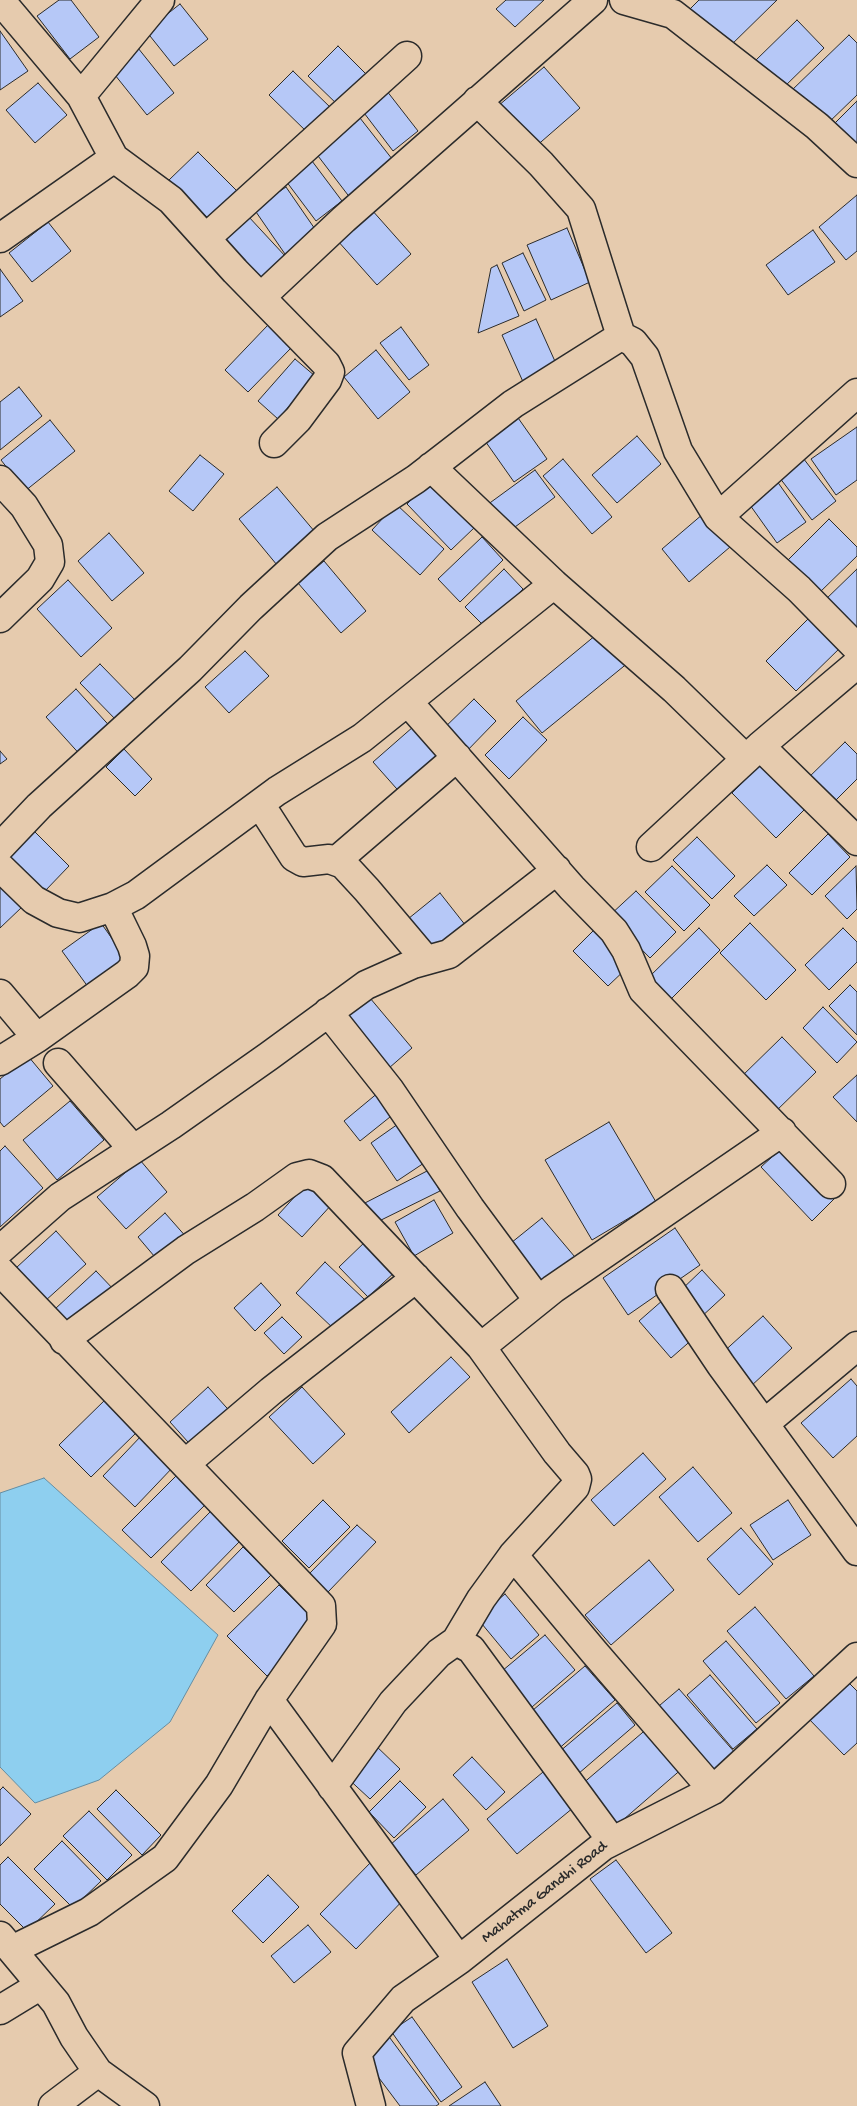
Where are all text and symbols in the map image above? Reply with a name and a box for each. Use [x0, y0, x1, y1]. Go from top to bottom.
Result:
street label: Mahatma Gandhi Road [478, 1838, 612, 1948]

